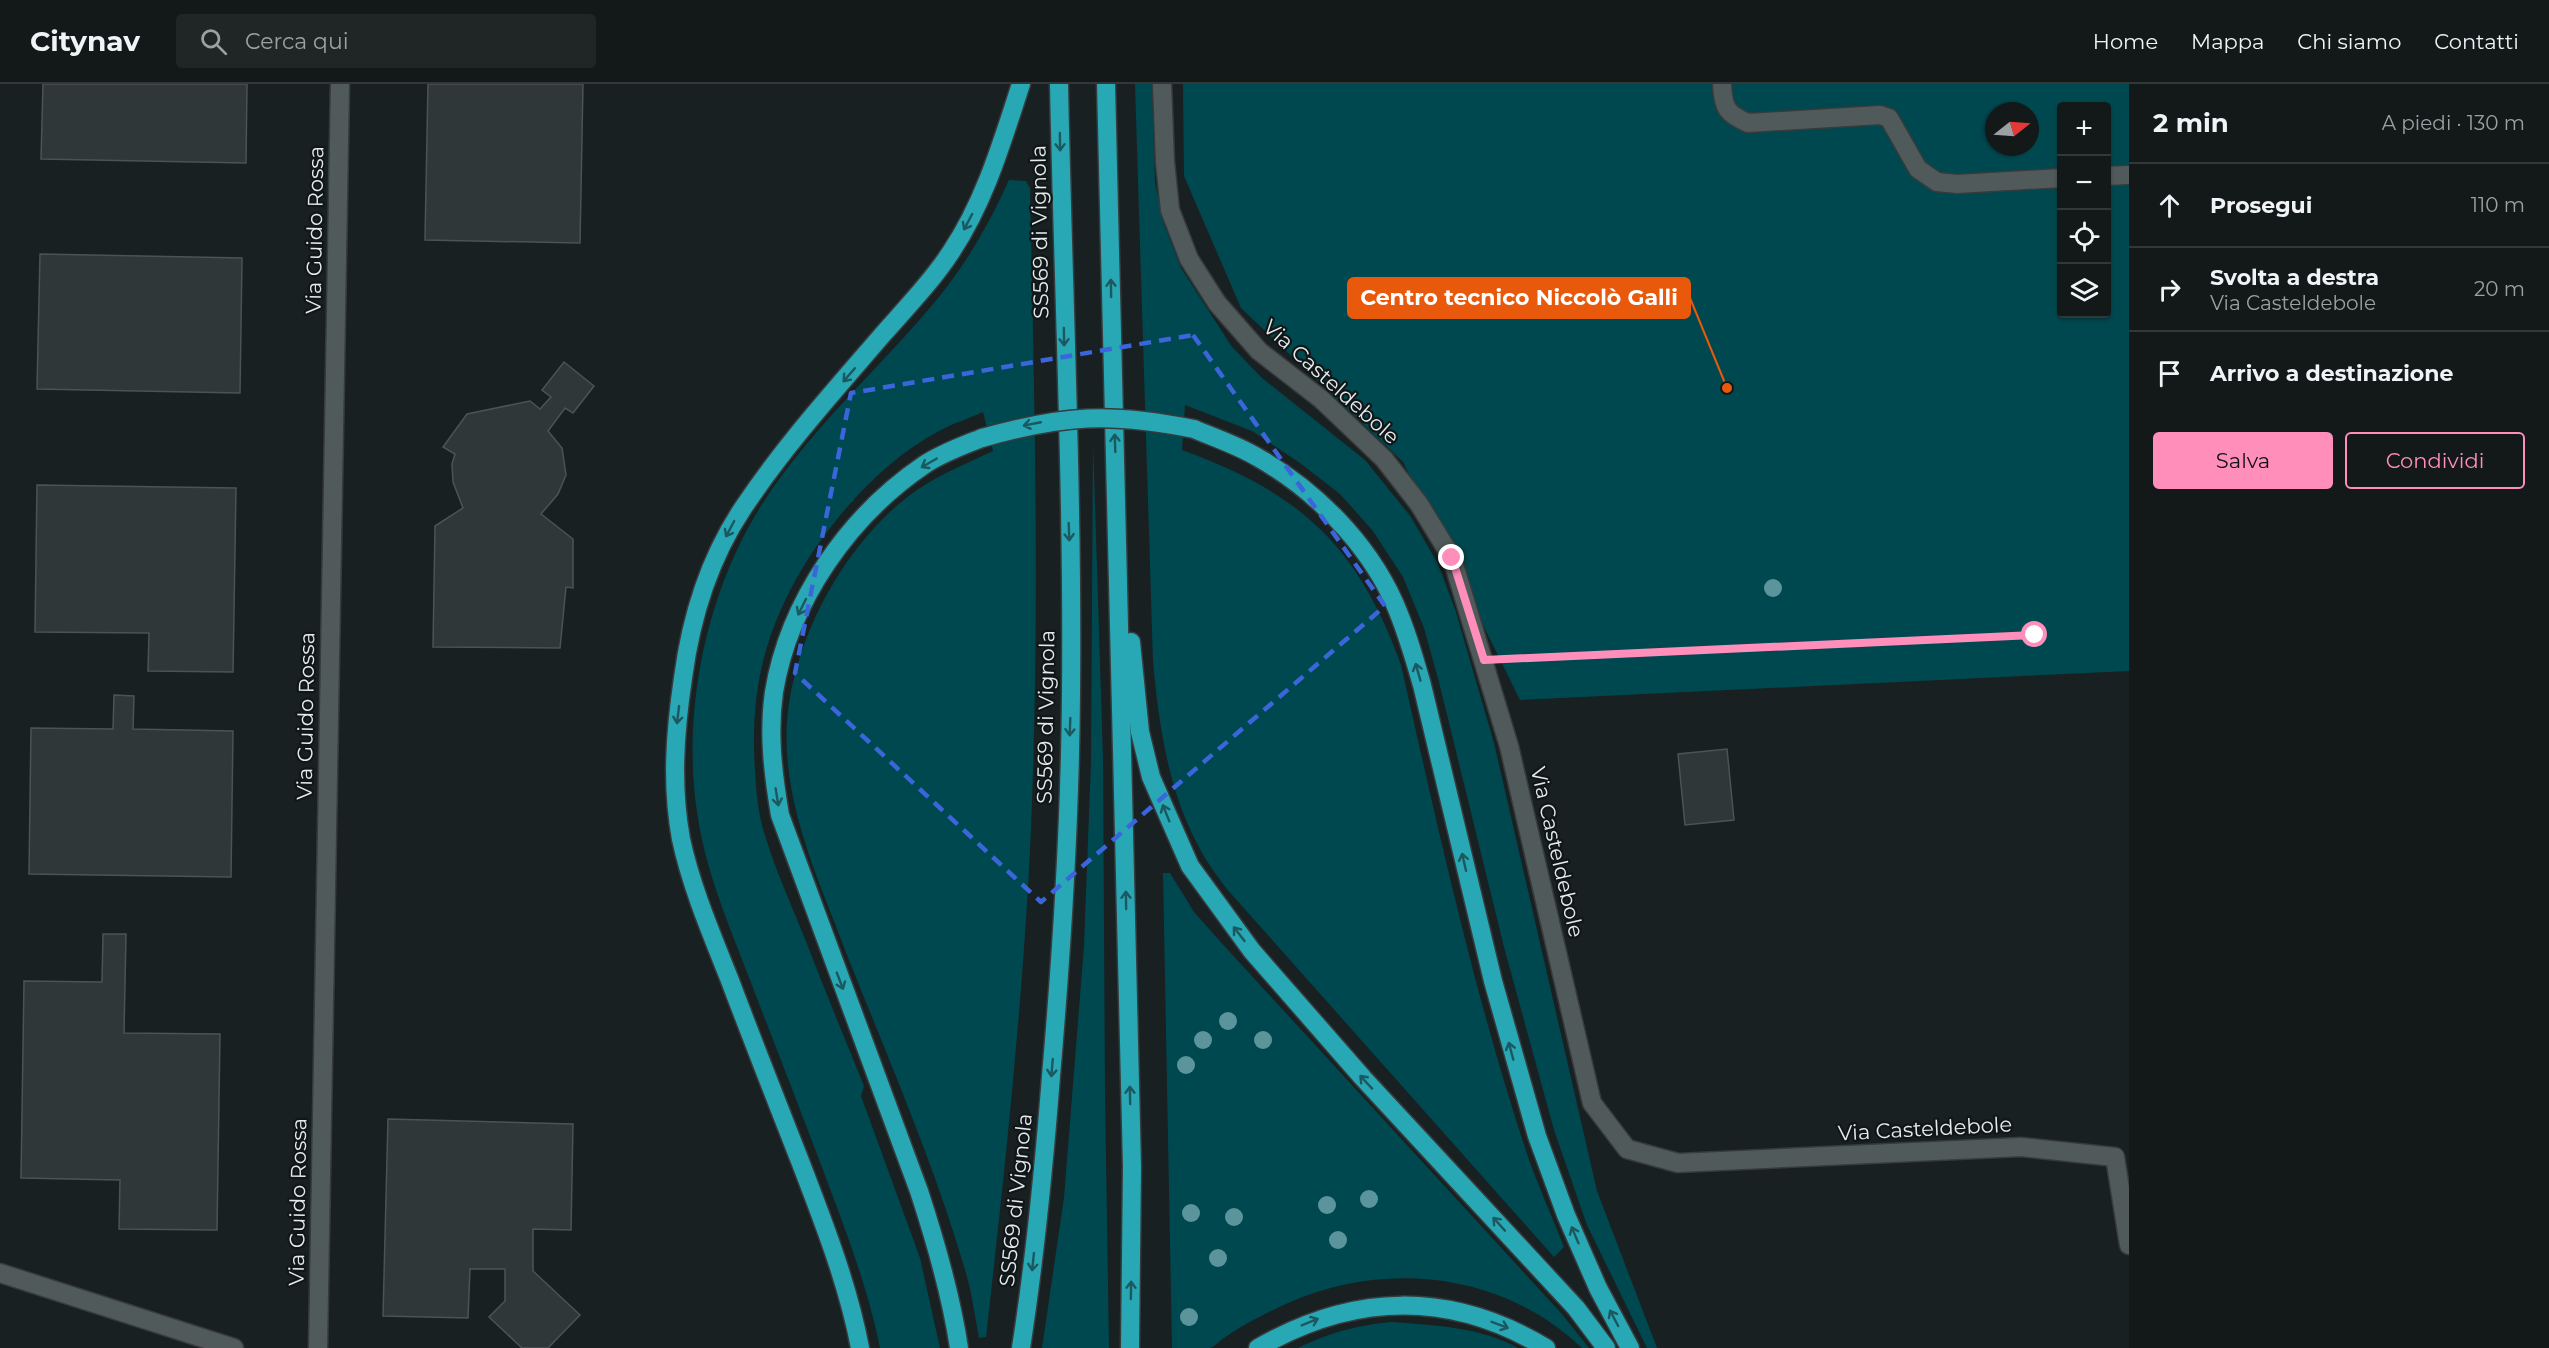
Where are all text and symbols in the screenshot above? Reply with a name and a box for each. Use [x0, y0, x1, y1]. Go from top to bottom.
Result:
search box [176, 14, 596, 68]
text: Citynav [30, 24, 140, 58]
icon: search [197, 25, 230, 58]
text: Cerca qui [245, 28, 349, 55]
text: Home [2093, 29, 2158, 54]
text: Mappa [2191, 29, 2264, 54]
text: Chi siamo [2297, 29, 2401, 54]
text: Contatti [2434, 29, 2519, 54]
north arrow [1985, 102, 2039, 156]
map controls [2057, 102, 2111, 318]
button: + [2057, 102, 2111, 156]
text: 2 min [2153, 107, 2229, 139]
text: A piedi · 130 m [2382, 111, 2525, 135]
one-way arrow [1055, 132, 1066, 152]
street label: SS569 di Vignola [1025, 145, 1054, 319]
street label: Via Guido Rossa [301, 146, 328, 314]
button: − [2057, 156, 2111, 210]
icon: ahead [2153, 189, 2186, 222]
text: Prosegui [2210, 192, 2312, 219]
text: 110 m [2471, 193, 2525, 217]
button: locate [2057, 210, 2111, 264]
one-way arrow [962, 212, 974, 230]
button: layers [2057, 264, 2111, 318]
text: Svolta a destra [2210, 264, 2379, 291]
icon: right [2153, 273, 2186, 306]
text: 20 m [2474, 277, 2525, 301]
callout: Centro tecnico Niccolò Galli [1348, 278, 1690, 318]
one-way arrow [1106, 279, 1117, 299]
text: Centro tecnico Niccolò Galli [1360, 284, 1678, 311]
text: Via Casteldebole [2210, 291, 2376, 315]
street label: Via Casteldebole [1258, 314, 1404, 449]
one-way arrow [1059, 327, 1070, 347]
icon: arrive [2153, 357, 2186, 390]
text: Arrivo a destinazione [2210, 360, 2453, 387]
one-way arrow [842, 367, 855, 383]
one-way arrow [1022, 419, 1042, 430]
button: Salva [2153, 432, 2333, 489]
button: Condividi [2345, 432, 2525, 489]
one-way arrow [1110, 434, 1121, 454]
one-way arrow [921, 457, 938, 469]
one-way arrow [724, 520, 735, 538]
one-way arrow [1064, 522, 1075, 542]
route end [1438, 544, 1464, 570]
one-way arrow [796, 598, 807, 616]
route start [2021, 621, 2047, 647]
street label: SS569 di Vignola [1031, 630, 1060, 804]
street label: Via Guido Rossa [292, 632, 319, 800]
one-way arrow [1412, 663, 1423, 682]
one-way arrow [672, 705, 683, 725]
one-way arrow [1064, 717, 1076, 737]
street label: Via Casteldebole [1526, 764, 1589, 940]
one-way arrow [771, 787, 782, 806]
one-way arrow [1160, 804, 1171, 823]
one-way arrow [1458, 852, 1470, 871]
one-way arrow [1120, 890, 1132, 910]
one-way arrow [1232, 926, 1245, 942]
one-way arrow [836, 971, 847, 990]
one-way arrow [1505, 1042, 1517, 1061]
one-way arrow [1046, 1058, 1057, 1078]
one-way arrow [1359, 1074, 1373, 1089]
one-way arrow [1125, 1085, 1136, 1105]
street label: Via Casteldebole [1837, 1111, 2013, 1146]
street label: SS569 di Vignola [994, 1112, 1037, 1288]
street label: Via Guido Rossa [284, 1118, 311, 1286]
one-way arrow [1492, 1217, 1506, 1232]
one-way arrow [1569, 1226, 1580, 1244]
one-way arrow [1027, 1252, 1038, 1272]
one-way arrow [1125, 1280, 1137, 1300]
one-way arrow [1608, 1310, 1620, 1327]
one-way arrow [1300, 1316, 1318, 1327]
one-way arrow [1490, 1321, 1509, 1332]

